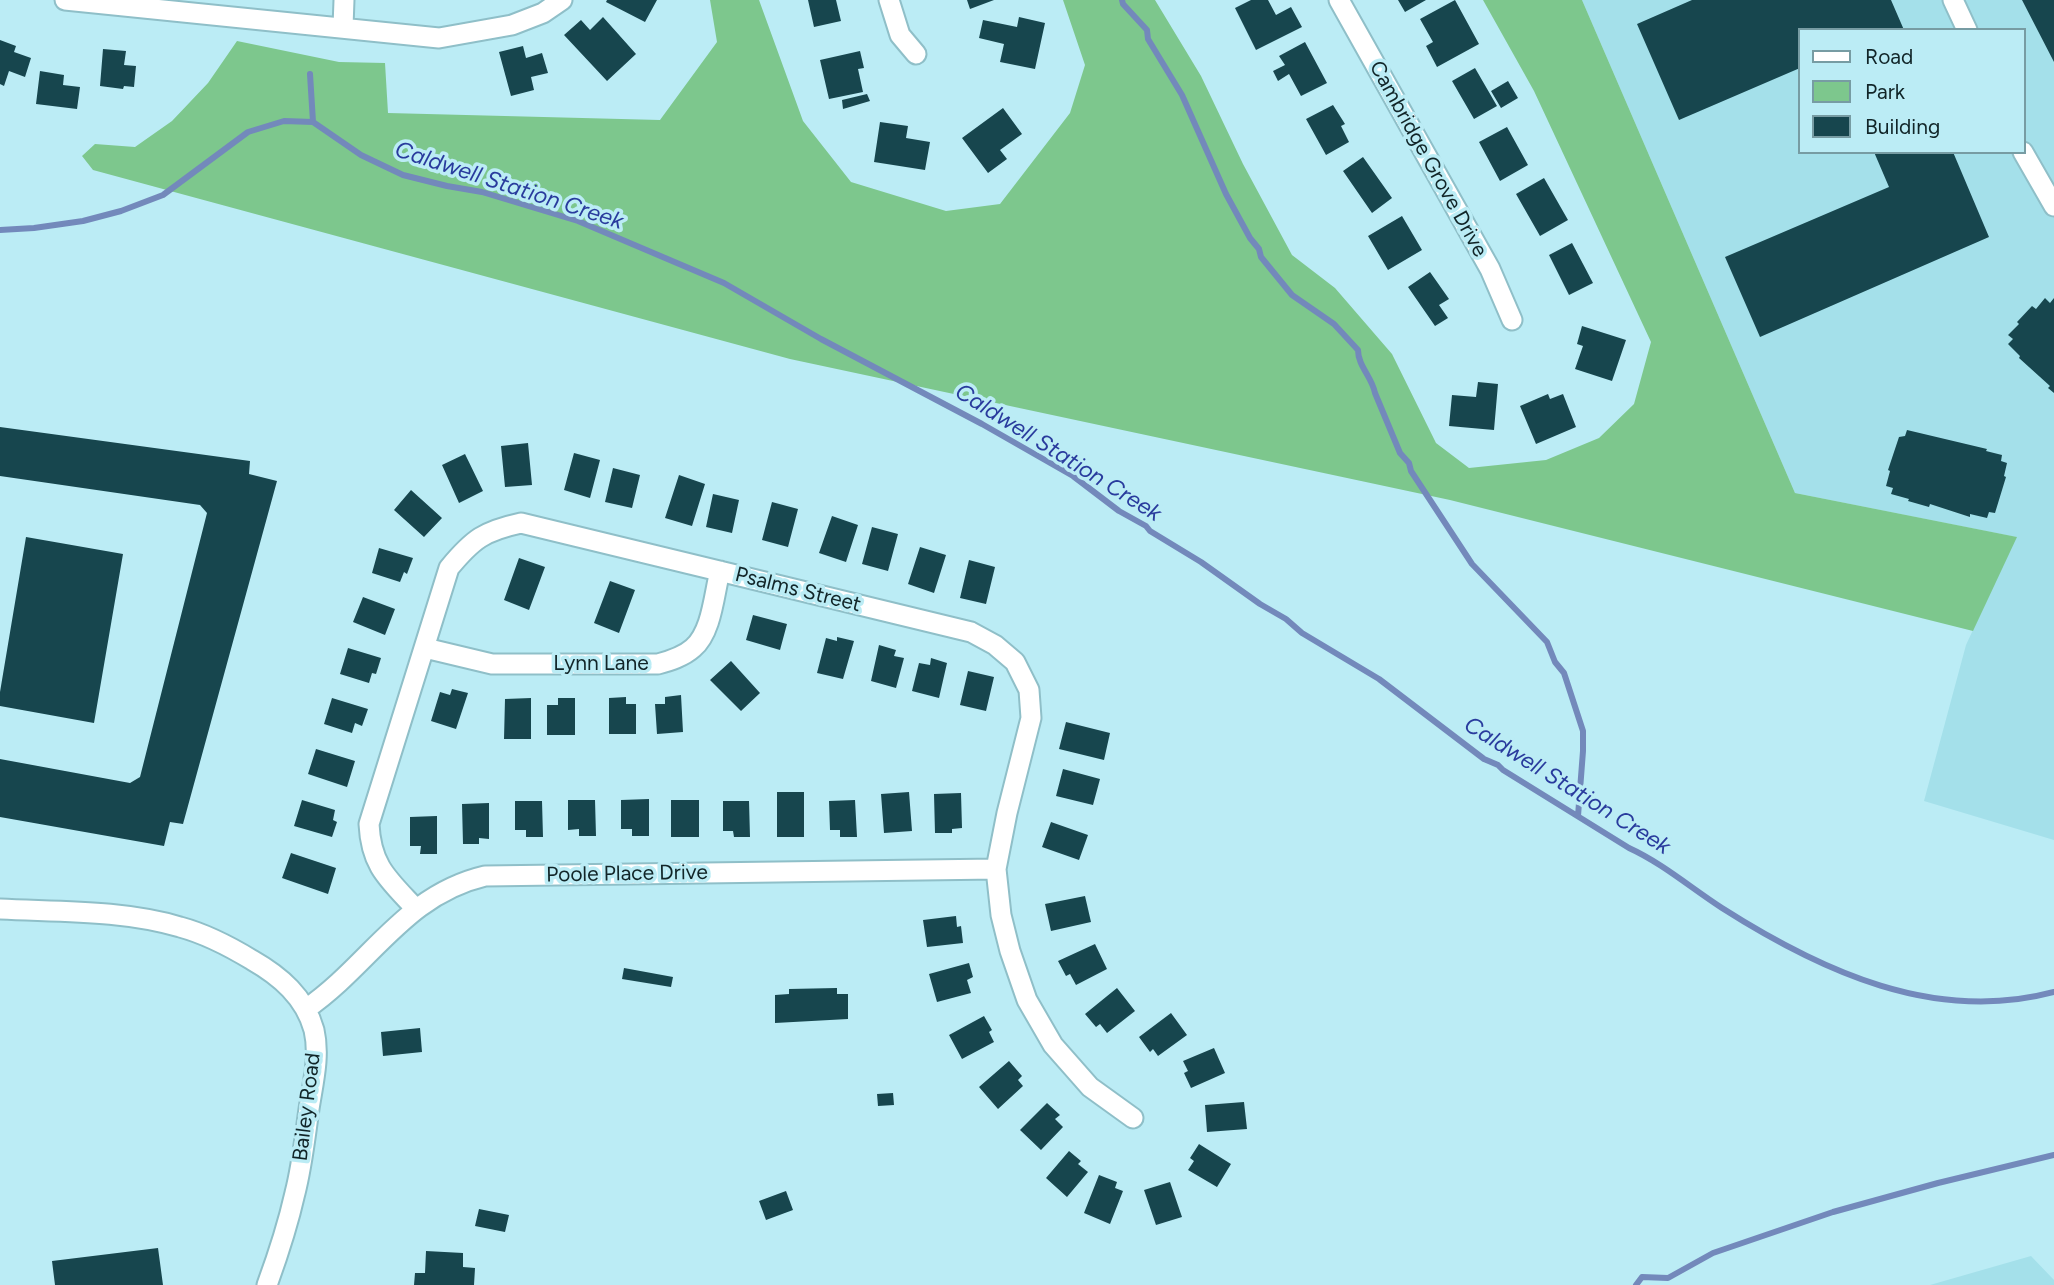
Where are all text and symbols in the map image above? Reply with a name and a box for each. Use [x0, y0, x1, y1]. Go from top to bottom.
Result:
legend [1798, 28, 2026, 154]
text: Road [1865, 44, 1913, 69]
street label: Cambridge Grove Drive [1364, 57, 1492, 261]
text: Park [1865, 79, 1905, 104]
text: Building [1865, 114, 1940, 139]
water label: Caldwell Station Creek [391, 136, 627, 236]
water label: Caldwell Station Creek [950, 378, 1166, 528]
street label: Psalms Street [732, 562, 864, 618]
street label: Lynn Lane [553, 651, 649, 677]
water label: Caldwell Station Creek [1459, 711, 1675, 861]
street label: Poole Place Drive [546, 860, 708, 888]
street label: Bailey Road [288, 1051, 326, 1163]

